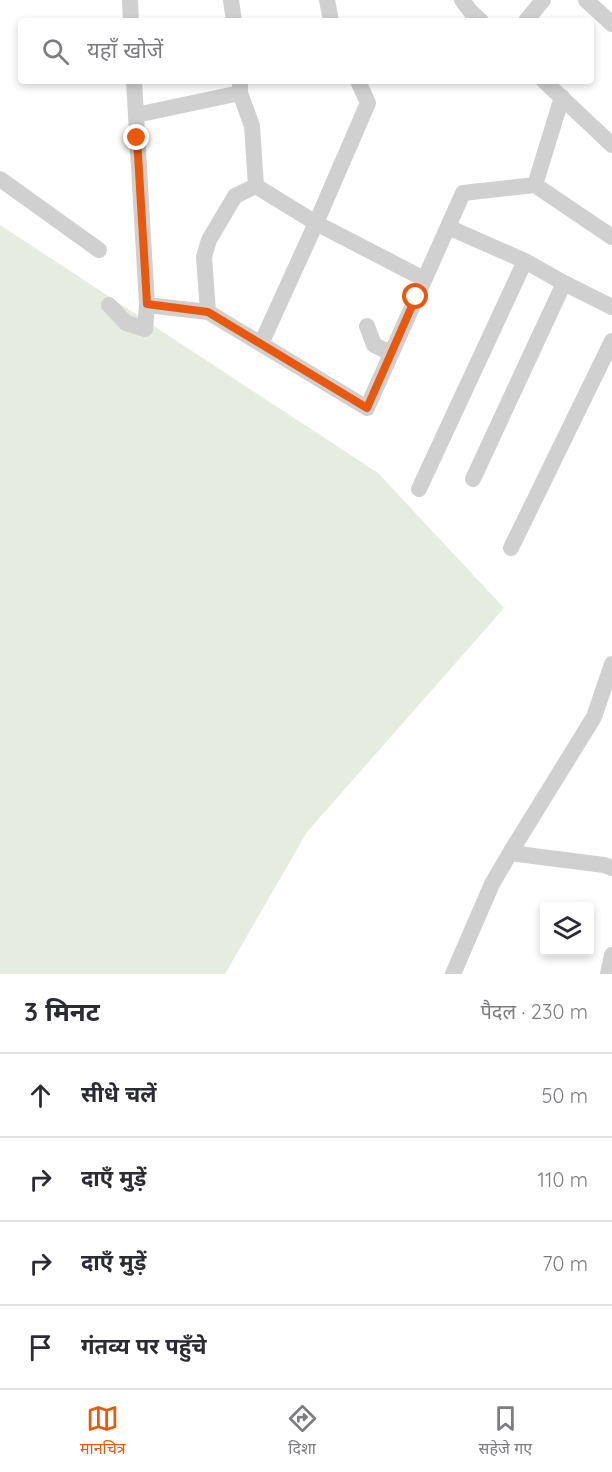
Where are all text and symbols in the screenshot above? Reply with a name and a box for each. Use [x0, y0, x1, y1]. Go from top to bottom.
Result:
search box [18, 18, 594, 84]
icon: search [39, 35, 72, 68]
text: यहाँ खोजें [87, 36, 163, 64]
route end [123, 124, 149, 150]
route start [402, 283, 428, 309]
map controls [540, 902, 594, 956]
button: layers [540, 902, 594, 956]
text: 3 मिनट [24, 995, 100, 1028]
text: पैदल · 230 m [480, 999, 588, 1024]
icon: ahead [24, 1079, 57, 1112]
text: सीधे चलें [81, 1080, 157, 1108]
text: 50 m [542, 1083, 588, 1108]
icon: right [24, 1163, 57, 1196]
text: दाएँ मुड़ें [81, 1164, 146, 1192]
text: 110 m [538, 1167, 588, 1192]
icon: right [24, 1247, 57, 1280]
text: दाएँ मुड़ें [81, 1248, 146, 1276]
text: 70 m [542, 1251, 588, 1276]
icon: arrive [24, 1331, 57, 1364]
text: गंतव्य पर पहुँचे [81, 1332, 206, 1360]
tab: मानचित्र [80, 1402, 126, 1461]
tab: दिशा [286, 1402, 319, 1461]
tab: सहेजे गए [479, 1402, 532, 1461]

